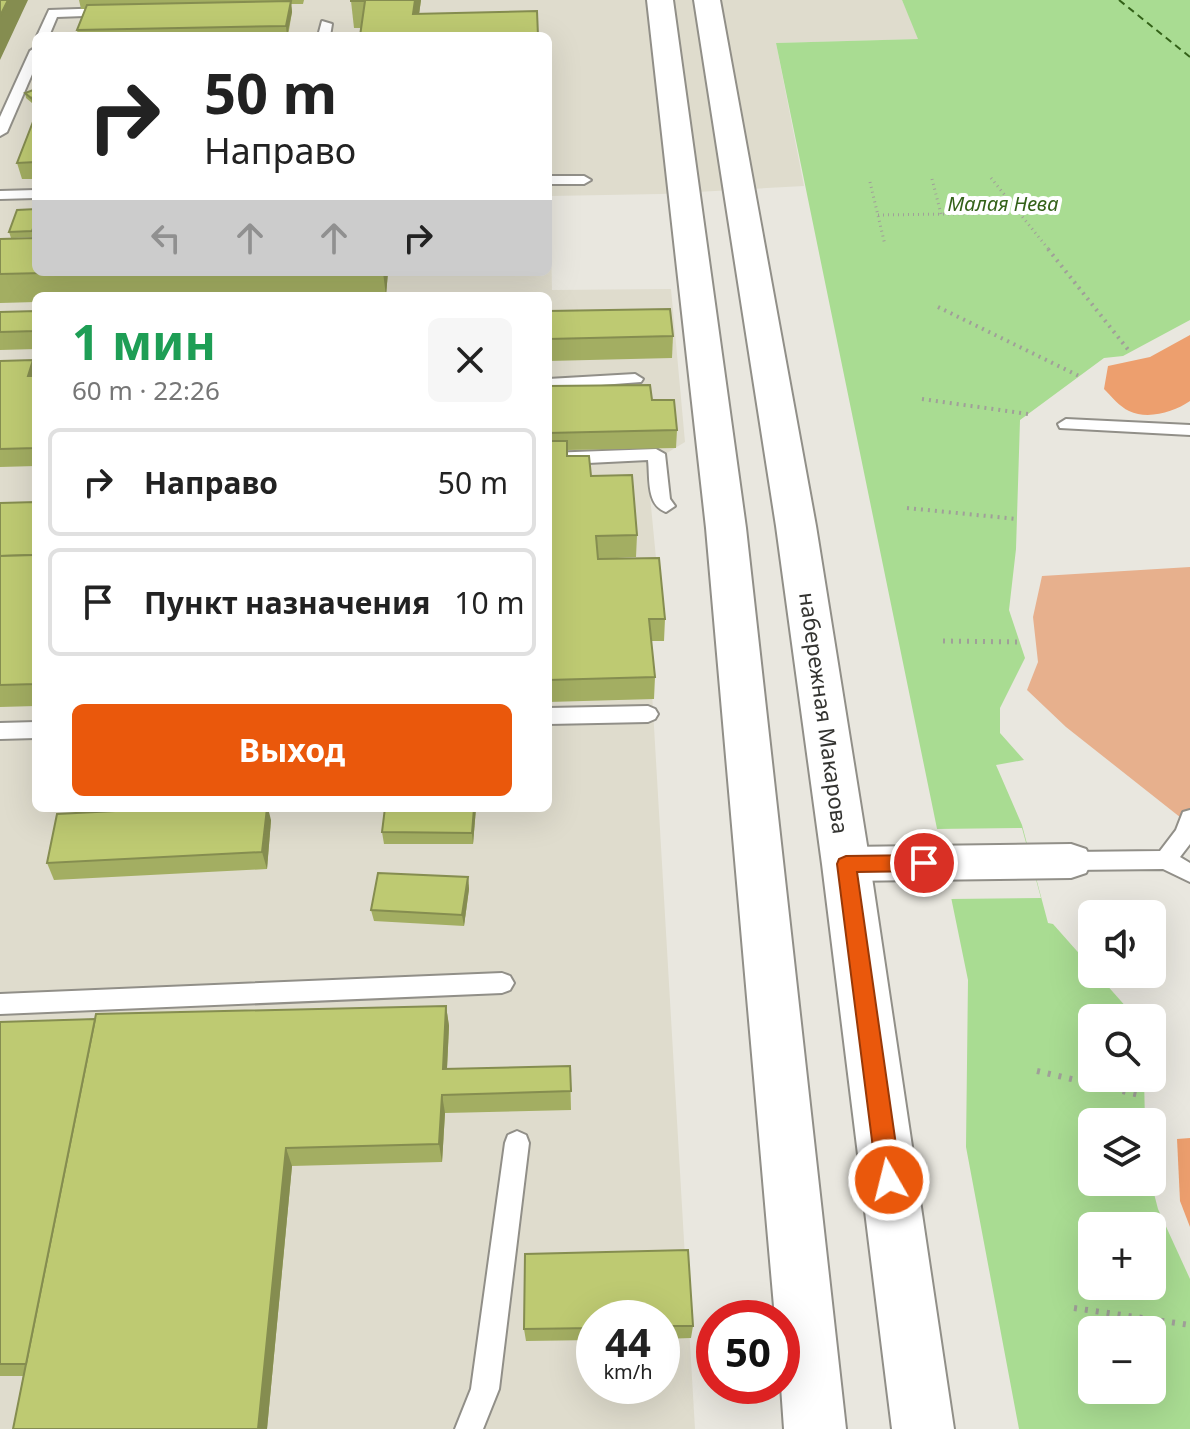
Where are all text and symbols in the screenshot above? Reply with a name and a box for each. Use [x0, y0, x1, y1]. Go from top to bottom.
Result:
text: 50 m [204, 54, 337, 130]
icon: right [72, 64, 176, 168]
text: Направо [204, 126, 356, 175]
water label: Малая Нева [948, 190, 1058, 217]
icon: left [144, 216, 188, 260]
icon: ahead [228, 216, 272, 260]
icon: ahead [312, 216, 356, 260]
icon: right [396, 216, 440, 260]
text: 1 мин [72, 309, 216, 374]
button: close [428, 318, 512, 402]
text: 60 m · 22:26 [72, 372, 220, 408]
icon: right [76, 460, 120, 504]
text: Направо [144, 462, 278, 503]
text: 50 m [438, 462, 508, 503]
icon: arrive [76, 580, 120, 624]
text: Пункт назначения [144, 582, 430, 623]
text: 10 m [454, 582, 525, 623]
street label: набережная Макарова [793, 590, 857, 836]
button: Выход [72, 704, 512, 796]
pin [890, 829, 958, 897]
icon: arrive [902, 841, 946, 885]
map controls [1078, 900, 1166, 1404]
button: sound [1078, 900, 1166, 988]
button: search [1078, 1004, 1166, 1092]
button: layers [1078, 1108, 1166, 1196]
position arrow [847, 1138, 931, 1222]
button: + [1078, 1212, 1166, 1300]
speed limit sign: 50 [696, 1300, 800, 1404]
text: 44 [605, 1314, 651, 1369]
button: − [1078, 1316, 1166, 1404]
text: km/h [603, 1358, 653, 1385]

